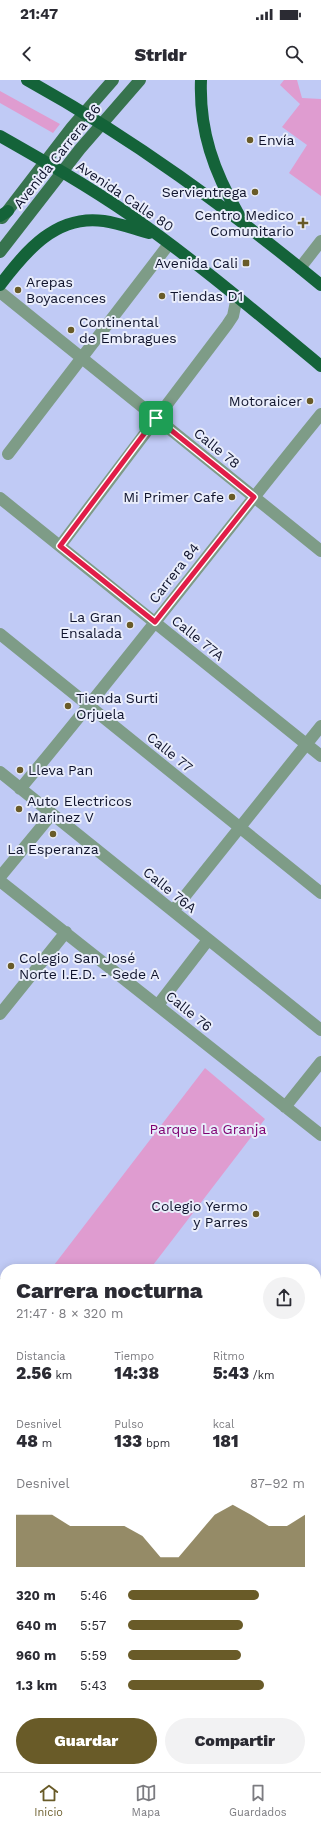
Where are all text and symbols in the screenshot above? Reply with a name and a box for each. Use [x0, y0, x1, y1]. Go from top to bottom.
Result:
text: 21:47 [20, 5, 58, 23]
icon: back [16, 43, 38, 65]
icon: search [283, 43, 305, 65]
text: Stridr [134, 44, 187, 65]
street label: Avenida Carrera 86 [10, 101, 104, 211]
place label: Envía [258, 132, 294, 148]
marker: Envía [245, 135, 255, 145]
street label: Avenida Calle 80 [73, 158, 177, 234]
place label: Servientrega [162, 184, 247, 200]
marker: Servientrega [250, 187, 260, 197]
place label: Centro Medico Comunitario [195, 207, 294, 239]
marker: Centro Medico Comunitario [297, 217, 309, 229]
place label: Avenida Cali [155, 255, 238, 271]
marker: Avenida Cali [241, 258, 251, 268]
place label: Arepas Boyacences [26, 274, 106, 306]
marker: Arepas Boyacences [13, 285, 23, 295]
place label: Tiendas D1 [170, 288, 243, 304]
marker: Tiendas D1 [157, 291, 167, 301]
place label: Continental de Embragues [79, 314, 177, 346]
marker: Continental de Embragues [66, 325, 76, 335]
place label: Motoraicer [229, 393, 302, 409]
marker: Motoraicer [305, 396, 315, 406]
pin [139, 401, 173, 435]
icon: arrive [145, 407, 167, 429]
street label: Calle 78 [191, 425, 243, 471]
place label: Mi Primer Cafe [123, 489, 224, 505]
marker: Mi Primer Cafe [227, 492, 237, 502]
street label: Carrera 84 [146, 540, 202, 606]
place label: La Gran Ensalada [60, 609, 122, 641]
street label: Calle 77A [169, 612, 227, 664]
marker: La Gran Ensalada [125, 620, 135, 630]
place label: Tienda Surti Orjuela [76, 690, 158, 722]
marker: Tienda Surti Orjuela [63, 701, 73, 711]
street label: Calle 77 [144, 729, 196, 775]
place label: Lleva Pan [28, 762, 93, 778]
marker: Lleva Pan [15, 765, 25, 775]
place label: Auto Electricos Marinez V [27, 793, 132, 825]
marker: Auto Electricos Marinez V [14, 804, 24, 814]
marker: La Esperanza [48, 829, 58, 839]
place label: La Esperanza [7, 841, 99, 857]
street label: Calle 76A [140, 864, 200, 916]
place label: Colegio San José Norte I.E.D. - Sede A [19, 950, 160, 982]
marker: Colegio San José Norte I.E.D. - Sede A [6, 961, 16, 971]
street label: Calle 76 [163, 988, 215, 1034]
park label: Parque La Granja [150, 1121, 267, 1137]
place label: Colegio Yermo y Parres [151, 1198, 248, 1230]
marker: Colegio Yermo y Parres [251, 1209, 261, 1219]
button: share [263, 1277, 305, 1319]
text: Carrera nocturna [16, 1278, 203, 1303]
text: 21:47 · 8 × 320 m [16, 1306, 123, 1321]
text: Distancia [16, 1350, 66, 1363]
text: Tiempo [114, 1350, 154, 1363]
text: Ritmo [213, 1350, 245, 1363]
text: 2.56 [16, 1363, 52, 1383]
text: 14:38 [114, 1363, 159, 1383]
text: 5:43 [213, 1363, 249, 1383]
text: km [52, 1369, 72, 1382]
text: /km [249, 1369, 274, 1382]
text: Desnivel [16, 1418, 61, 1431]
text: Pulso [114, 1418, 144, 1431]
text: kcal [213, 1418, 234, 1431]
text: 48 [16, 1431, 38, 1451]
text: 133 [114, 1431, 142, 1451]
text: 181 [213, 1431, 239, 1451]
text: m [38, 1437, 52, 1450]
text: bpm [142, 1437, 170, 1450]
text: Desnivel [16, 1476, 69, 1491]
text: 87–92 m [250, 1476, 305, 1491]
text: 320 m [16, 1588, 56, 1603]
text: 5:46 [80, 1588, 107, 1603]
text: 640 m [16, 1618, 57, 1633]
text: 5:57 [80, 1618, 106, 1633]
text: 960 m [16, 1648, 56, 1663]
text: 5:59 [80, 1648, 107, 1663]
text: 1.3 km [16, 1678, 57, 1693]
text: 5:43 [80, 1678, 107, 1693]
button: Guardar [16, 1718, 157, 1764]
button: Compartir [165, 1718, 305, 1764]
tab: Inicio [34, 1782, 63, 1819]
tab: Mapa [132, 1782, 160, 1819]
tab: Guardados [229, 1782, 287, 1819]

